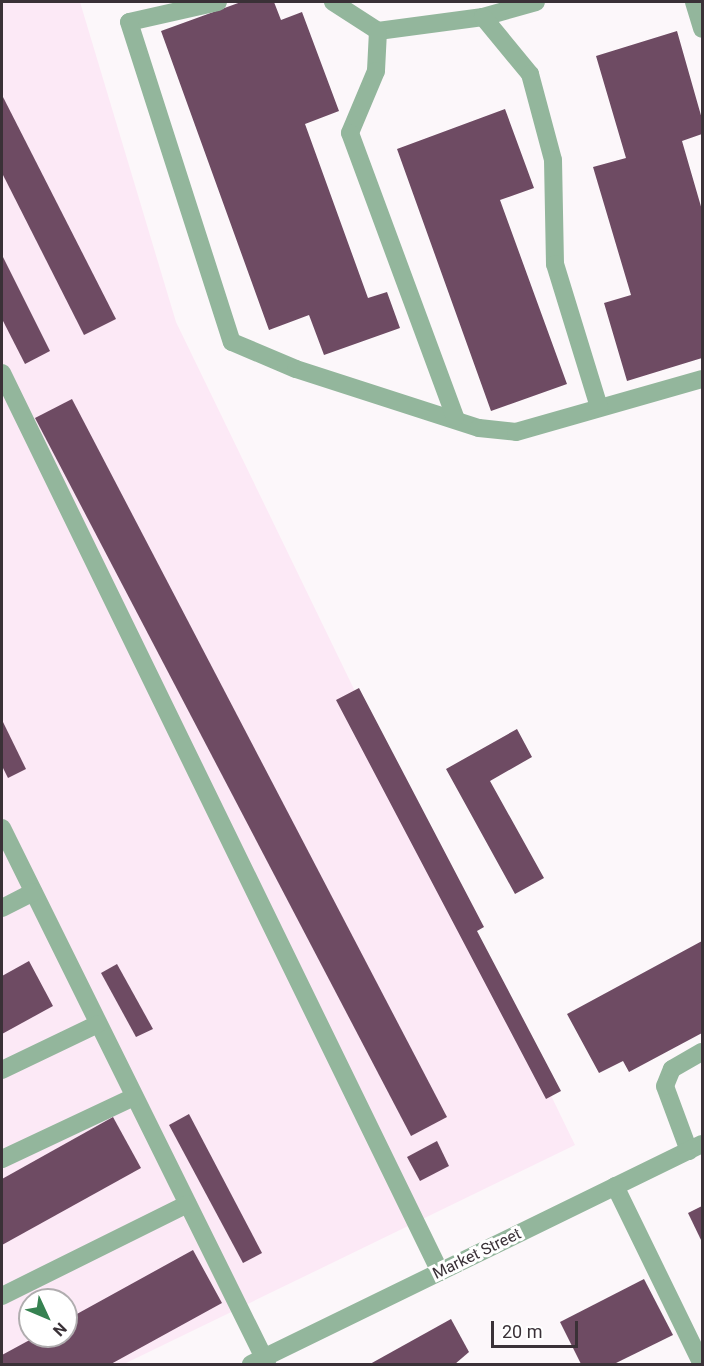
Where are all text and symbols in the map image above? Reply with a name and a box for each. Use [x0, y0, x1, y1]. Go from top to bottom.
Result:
street label: Market Street [430, 1224, 524, 1284]
north arrow [18, 1288, 78, 1348]
scale bar [494, 1309, 581, 1347]
text: N [49, 1319, 71, 1340]
text: 20 m [502, 1321, 542, 1342]

